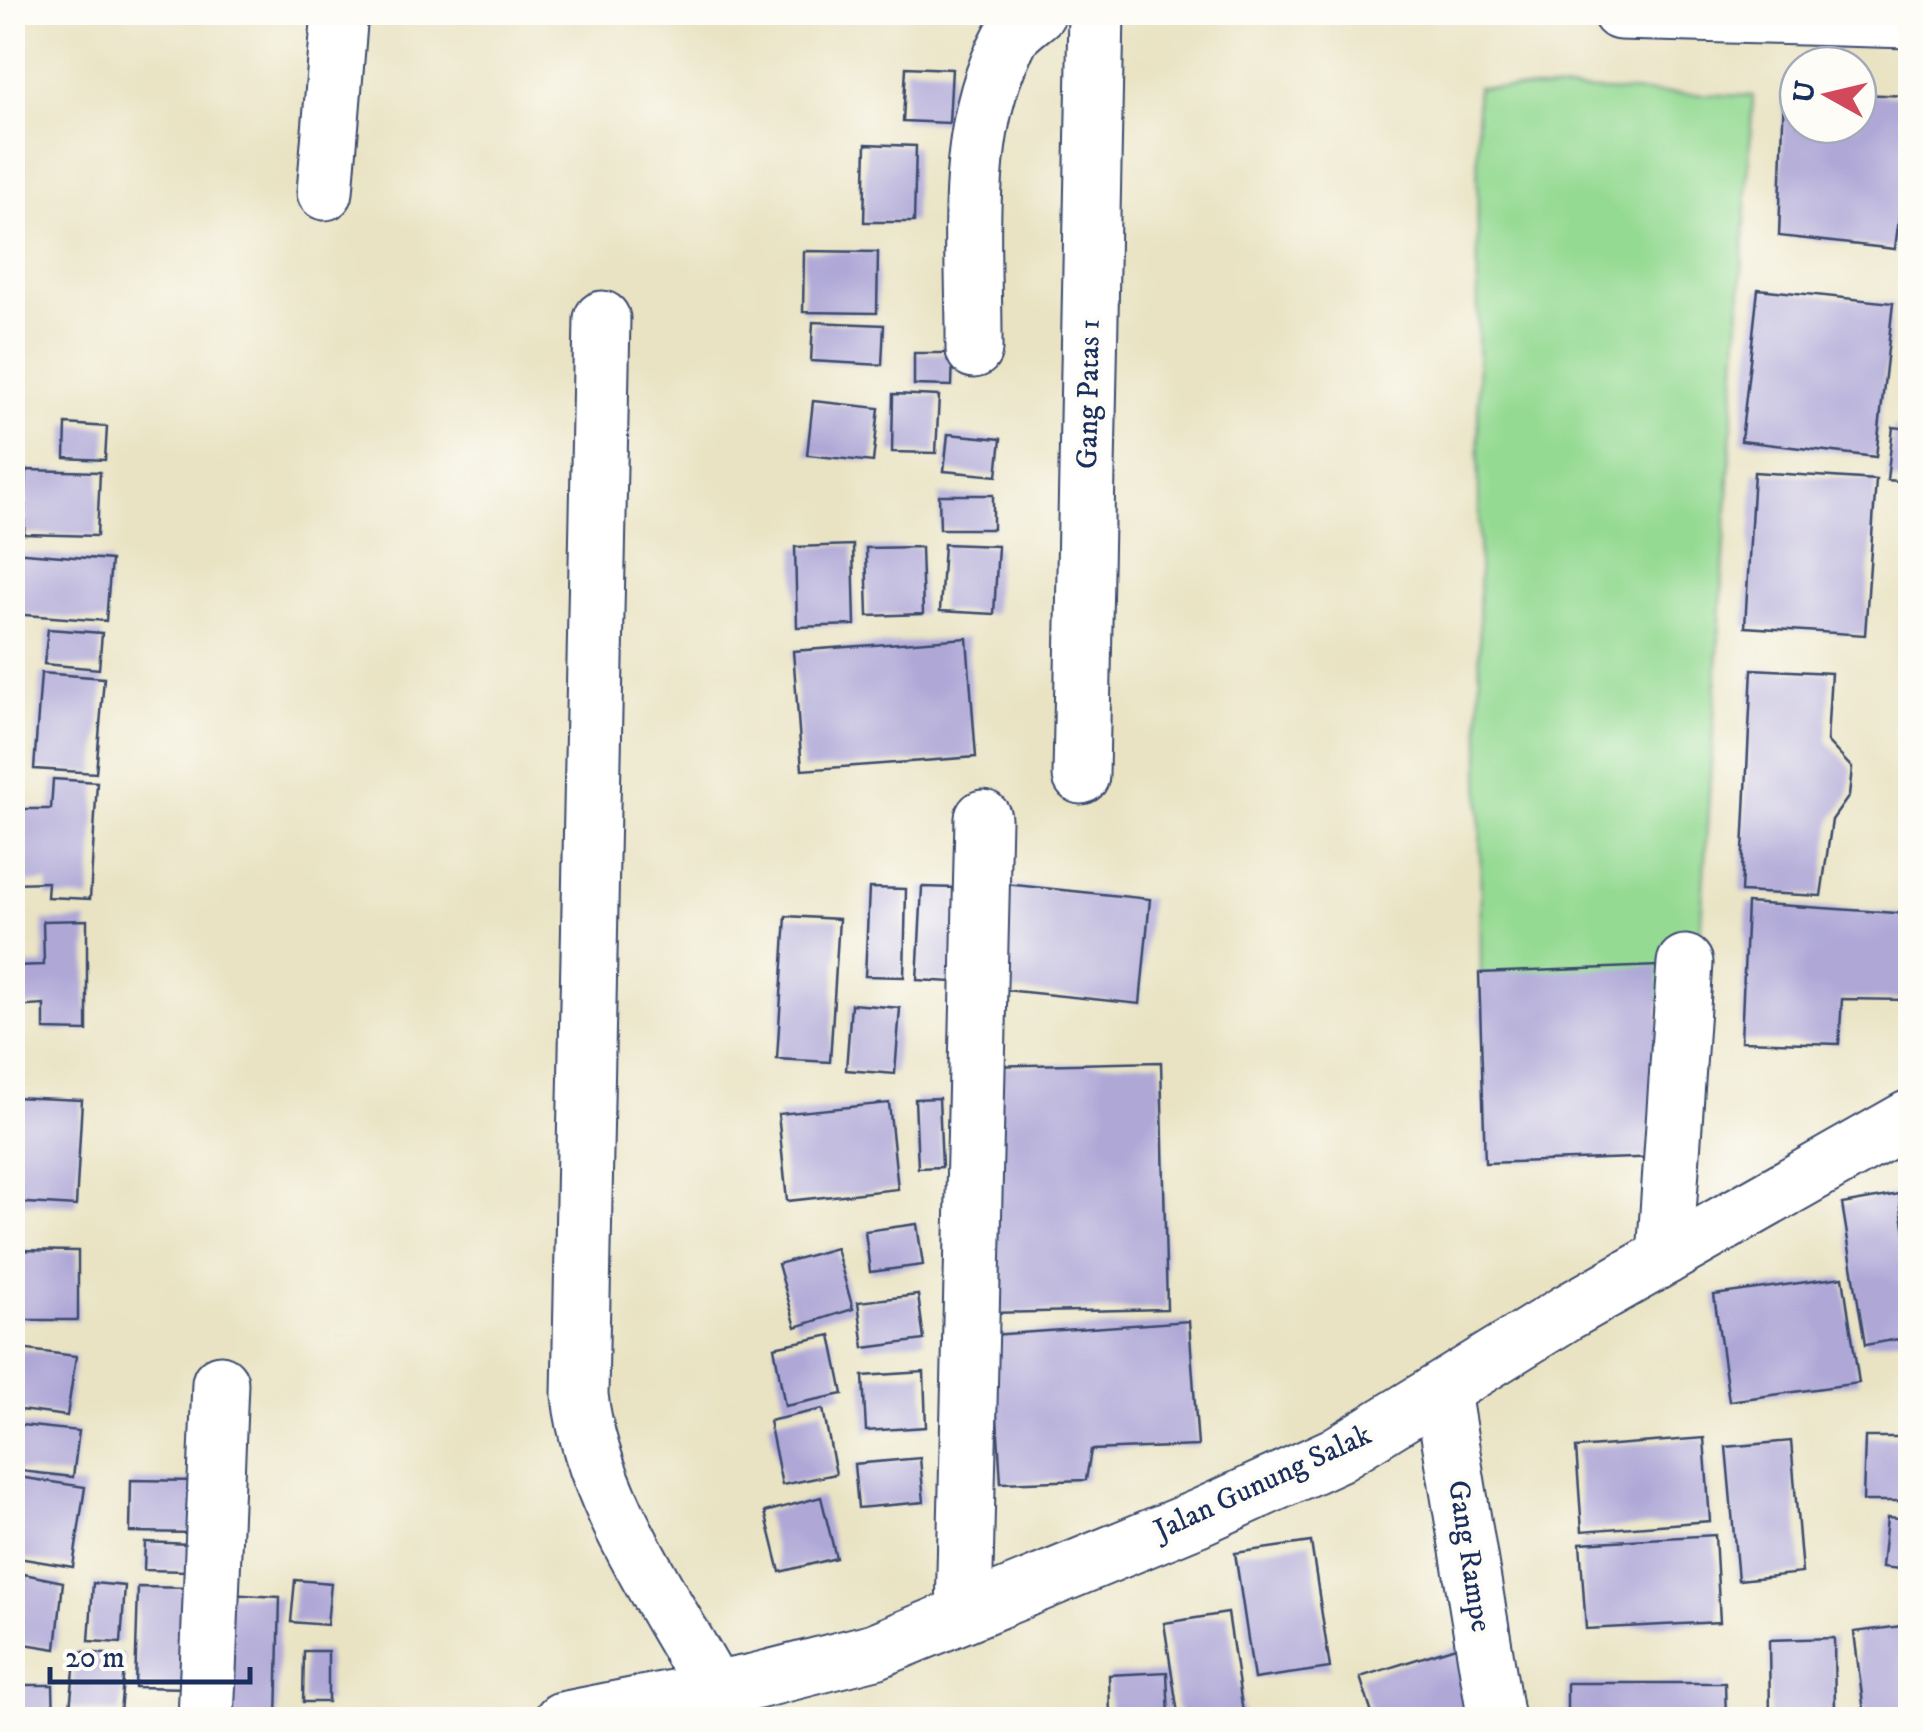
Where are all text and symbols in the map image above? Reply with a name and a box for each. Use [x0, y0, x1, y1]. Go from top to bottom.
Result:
north arrow [1778, 45, 1878, 145]
text: U [1786, 78, 1824, 105]
street label: Gang Patas 1 [1069, 318, 1109, 470]
street label: Jalan Gunung Salak [1146, 1416, 1378, 1551]
street label: Gang Rampe [1439, 1477, 1499, 1635]
scale bar [50, 1622, 250, 1684]
text: 20 m [65, 1640, 125, 1677]

